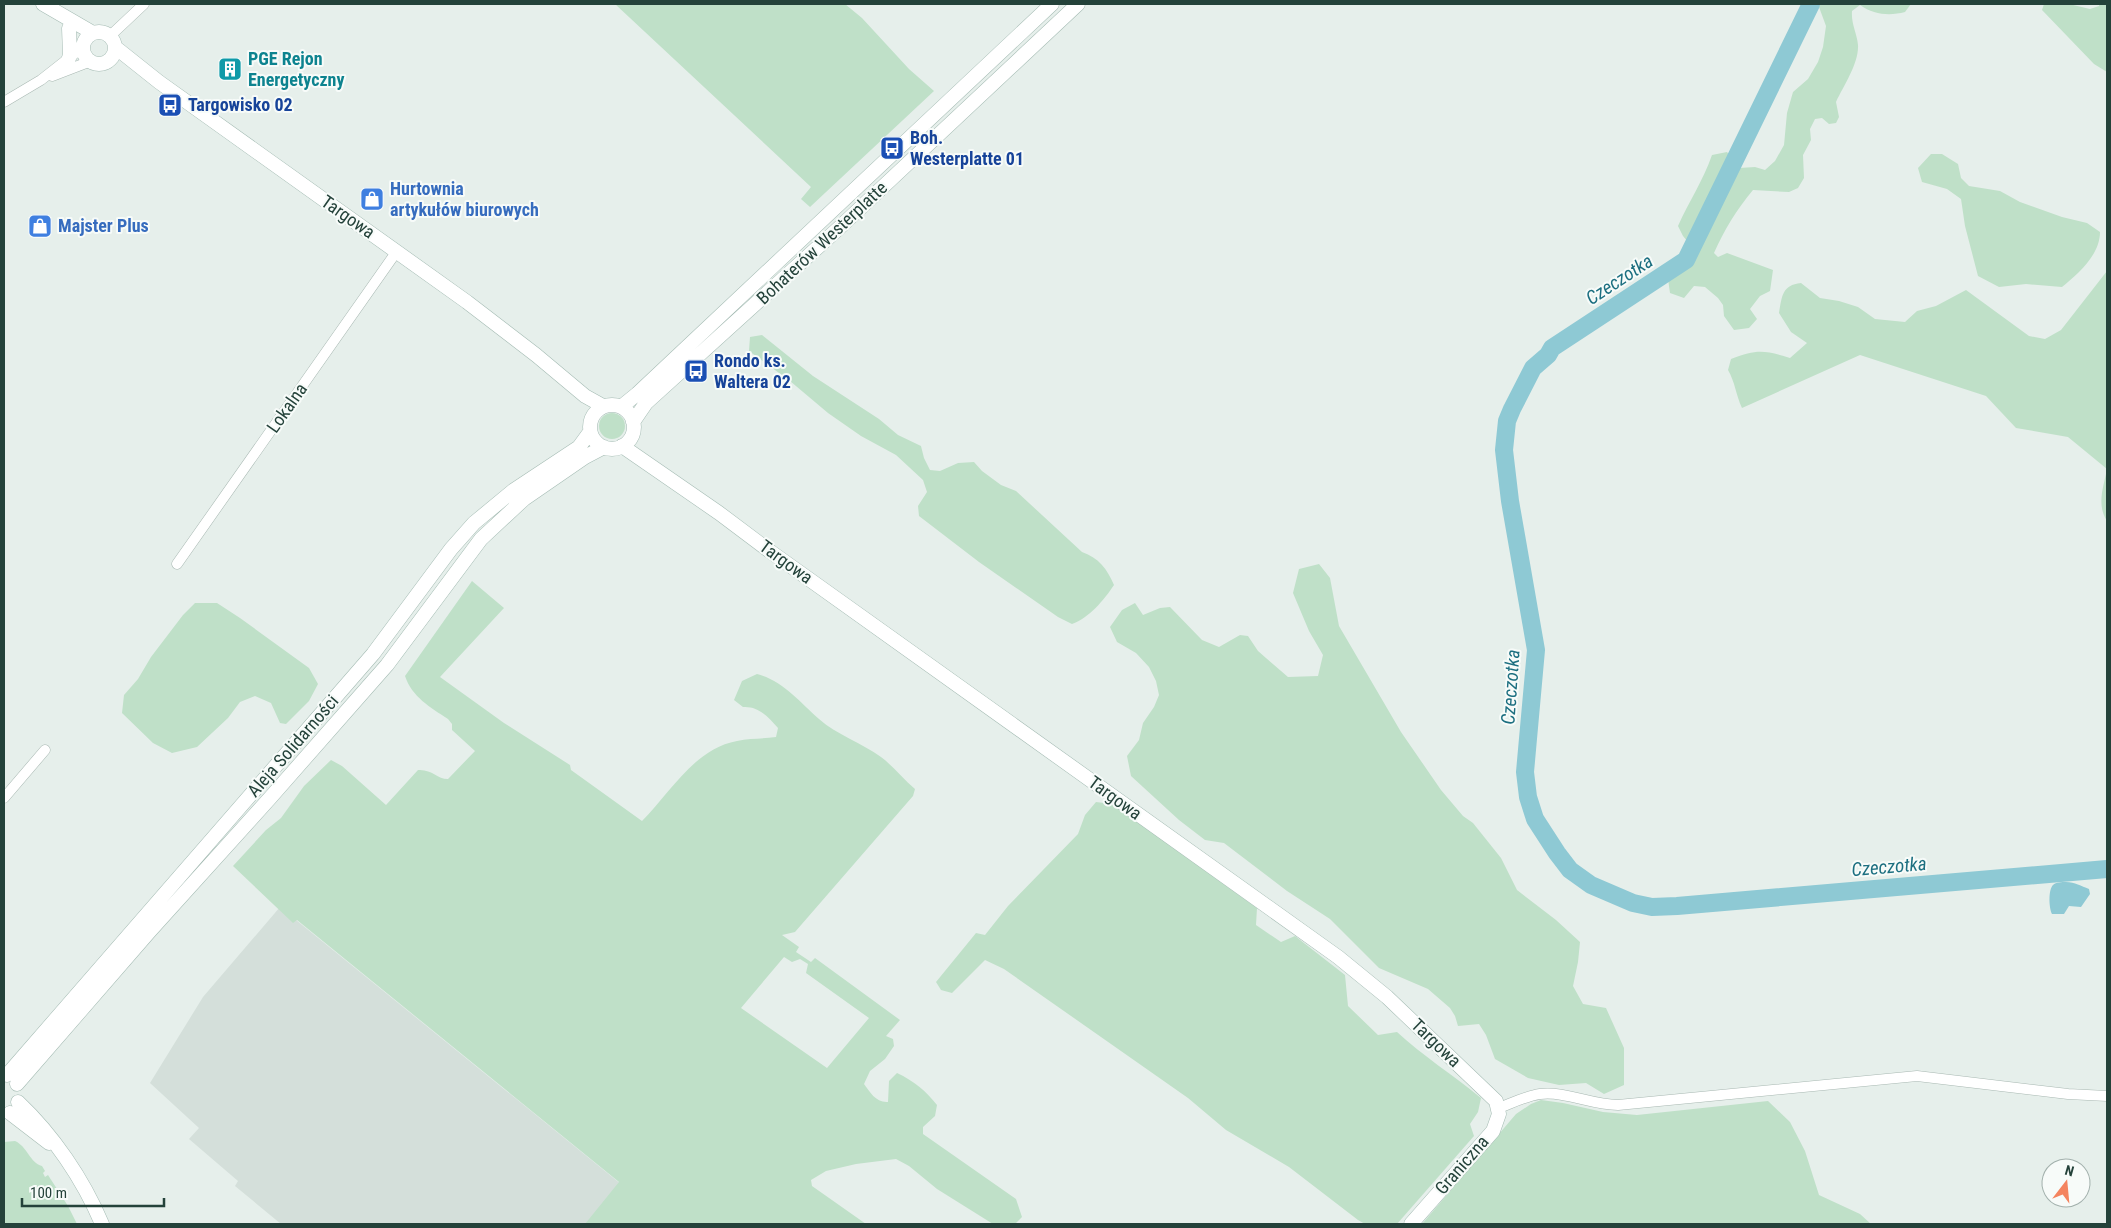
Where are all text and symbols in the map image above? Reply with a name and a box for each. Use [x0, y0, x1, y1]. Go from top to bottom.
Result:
place label: PGE Rejon Energetyczny [248, 48, 345, 90]
building icon: PGE Rejon Energetyczny [217, 56, 243, 82]
bus stop icon: Targowisko 02 [157, 92, 183, 118]
place label: Targowisko 02 [188, 94, 293, 115]
place label: Boh. Westerplatte 01 [910, 127, 1024, 169]
bus stop icon: Boh. Westerplatte 01 [879, 135, 905, 161]
street label: Bohaterów Westerplatte [752, 177, 891, 308]
place label: Hurtownia artykułów biurowych [390, 178, 539, 220]
shop icon: Hurtownia artykułów biurowych [359, 186, 385, 212]
street label: Targowa [317, 191, 379, 243]
shop icon: Majster Plus [27, 213, 53, 239]
place label: Majster Plus [58, 215, 149, 236]
water label: Czeczotka [1581, 249, 1657, 310]
place label: Rondo ks. Waltera 02 [714, 350, 791, 392]
bus stop icon: Rondo ks. Waltera 02 [683, 358, 709, 384]
street label: Lokalna [262, 379, 311, 437]
street label: Targowa [756, 535, 817, 588]
water label: Czeczotka [1496, 649, 1525, 725]
street label: Aleja Solidarności [243, 691, 342, 801]
street label: Targowa [1085, 771, 1146, 824]
water label: Czeczotka [1851, 852, 1928, 881]
street label: Targowa [1407, 1014, 1465, 1071]
street label: Graniczna [1430, 1131, 1493, 1198]
north arrow [2041, 1158, 2091, 1208]
text: N [2063, 1162, 2076, 1179]
scale bar [22, 1176, 165, 1208]
text: 100 m [30, 1184, 67, 1202]

